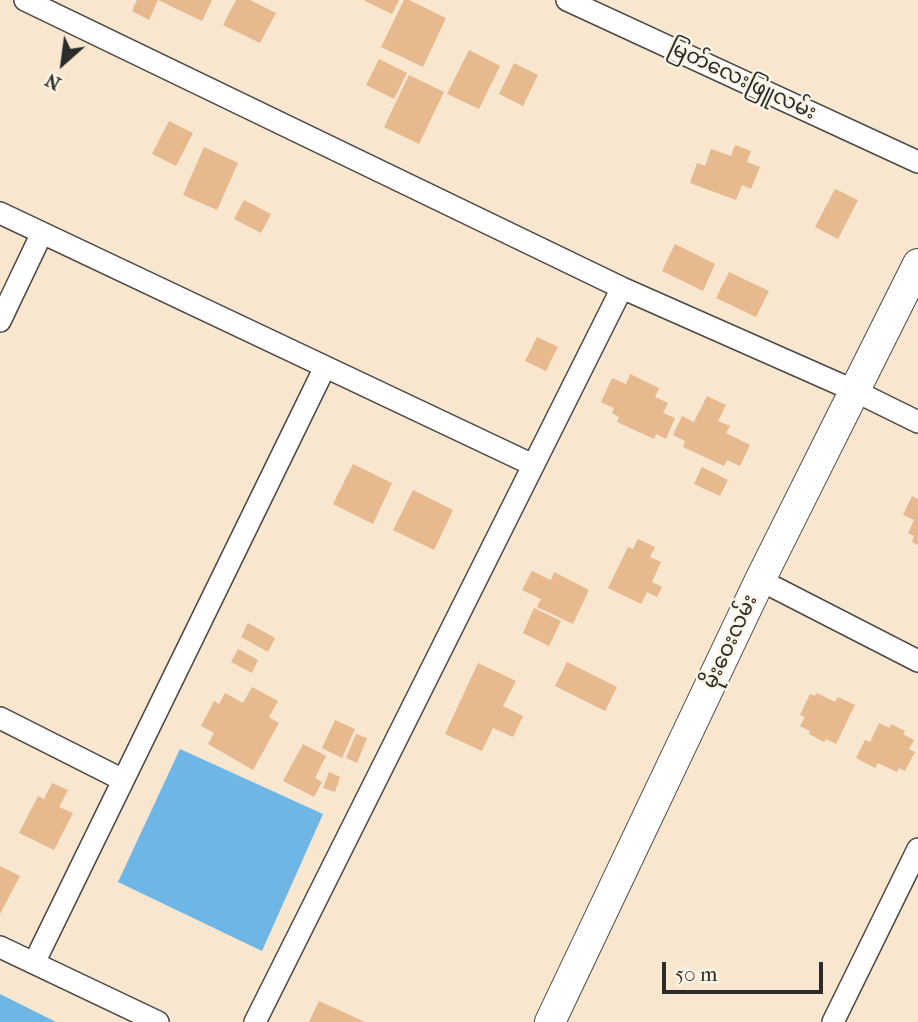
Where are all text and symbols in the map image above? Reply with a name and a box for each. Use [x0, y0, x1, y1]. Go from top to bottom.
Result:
north arrow [28, 28, 98, 98]
street label: မြတ်လေးဖြူလမ်း [664, 36, 820, 126]
text: N [42, 68, 65, 95]
street label: မိုးဝေးလမ်း [698, 591, 764, 693]
scale bar [666, 948, 827, 992]
text: 50 m [675, 962, 718, 986]

